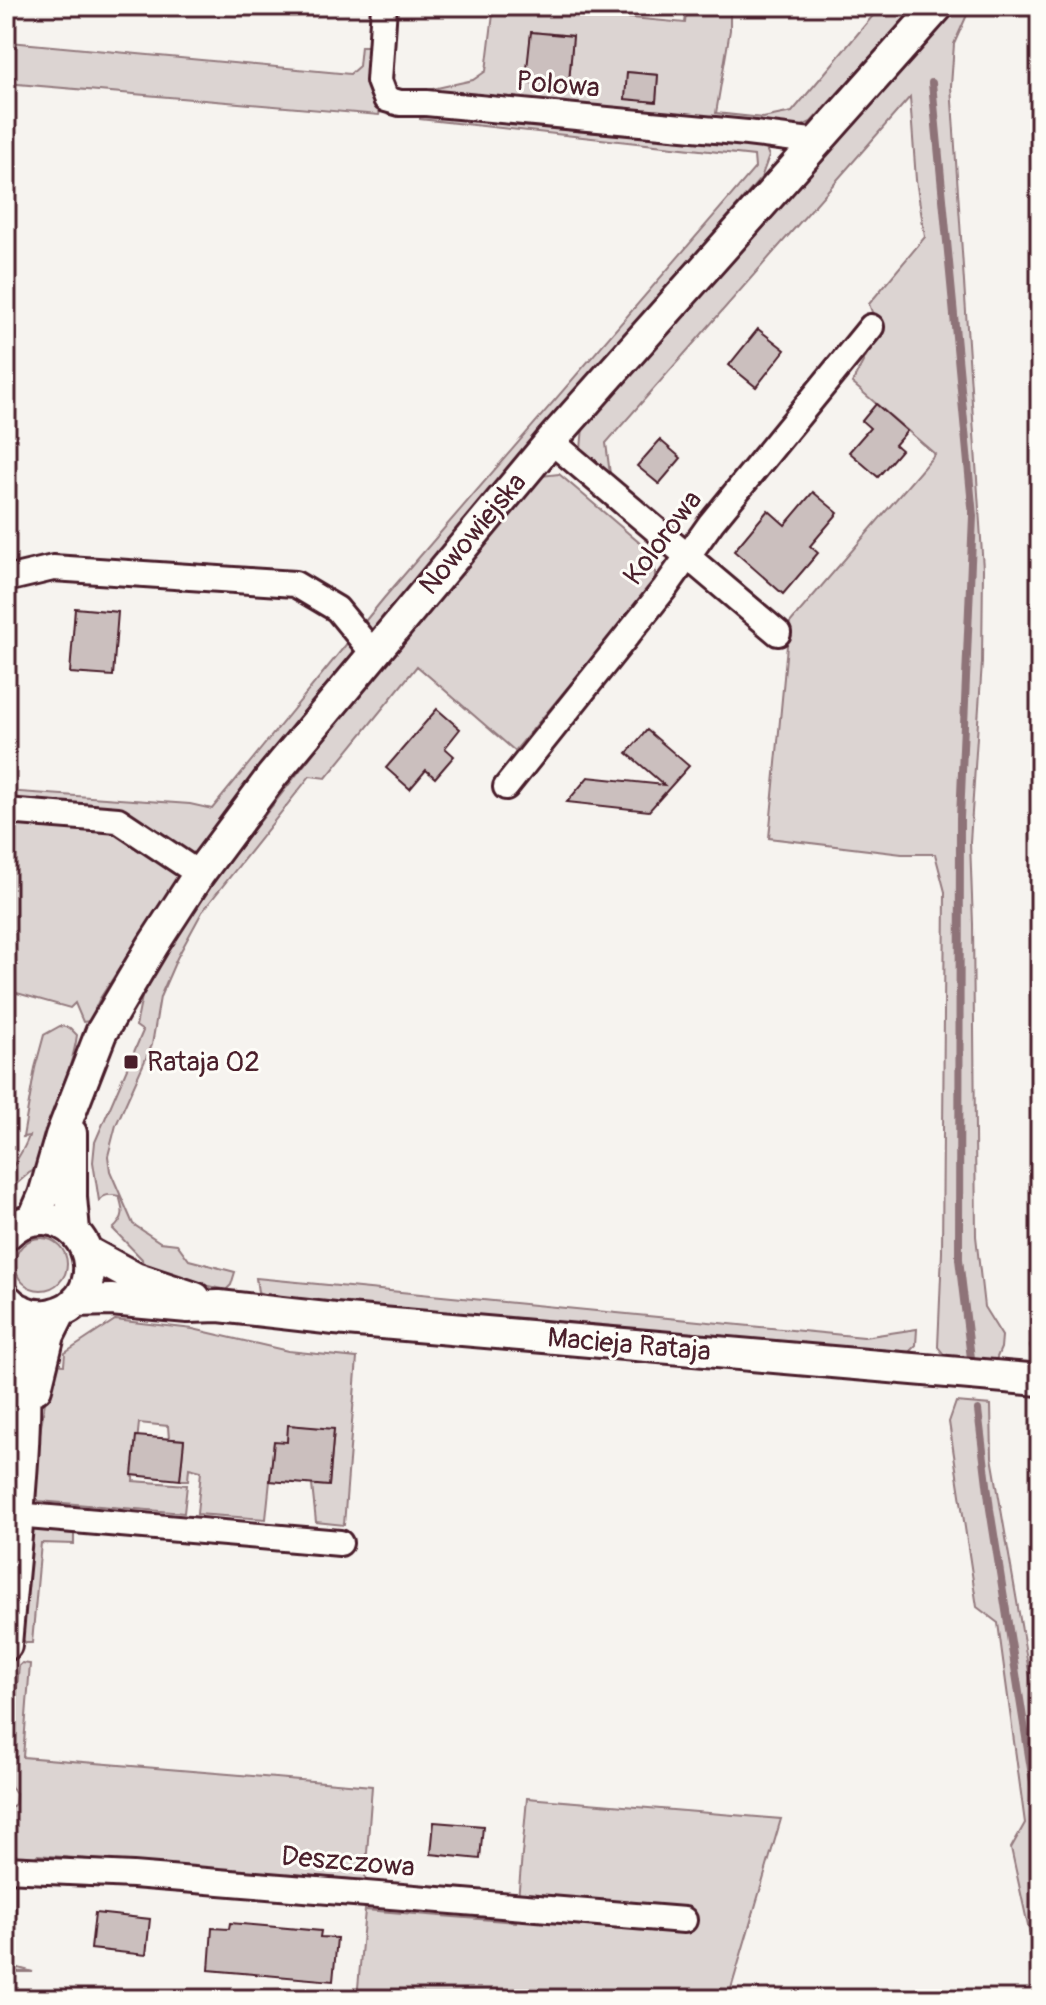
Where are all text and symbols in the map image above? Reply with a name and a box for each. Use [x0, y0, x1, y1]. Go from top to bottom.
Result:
street label: Polowa [515, 64, 601, 106]
street label: Nowowiejska [412, 466, 534, 602]
street label: Kolorowa [616, 484, 710, 592]
place label: Rataja 02 [147, 1045, 260, 1080]
marker: Rataja 02 [122, 1053, 140, 1071]
street label: Macieja Rataja [546, 1320, 712, 1370]
street label: Deszczowa [280, 1839, 416, 1885]

